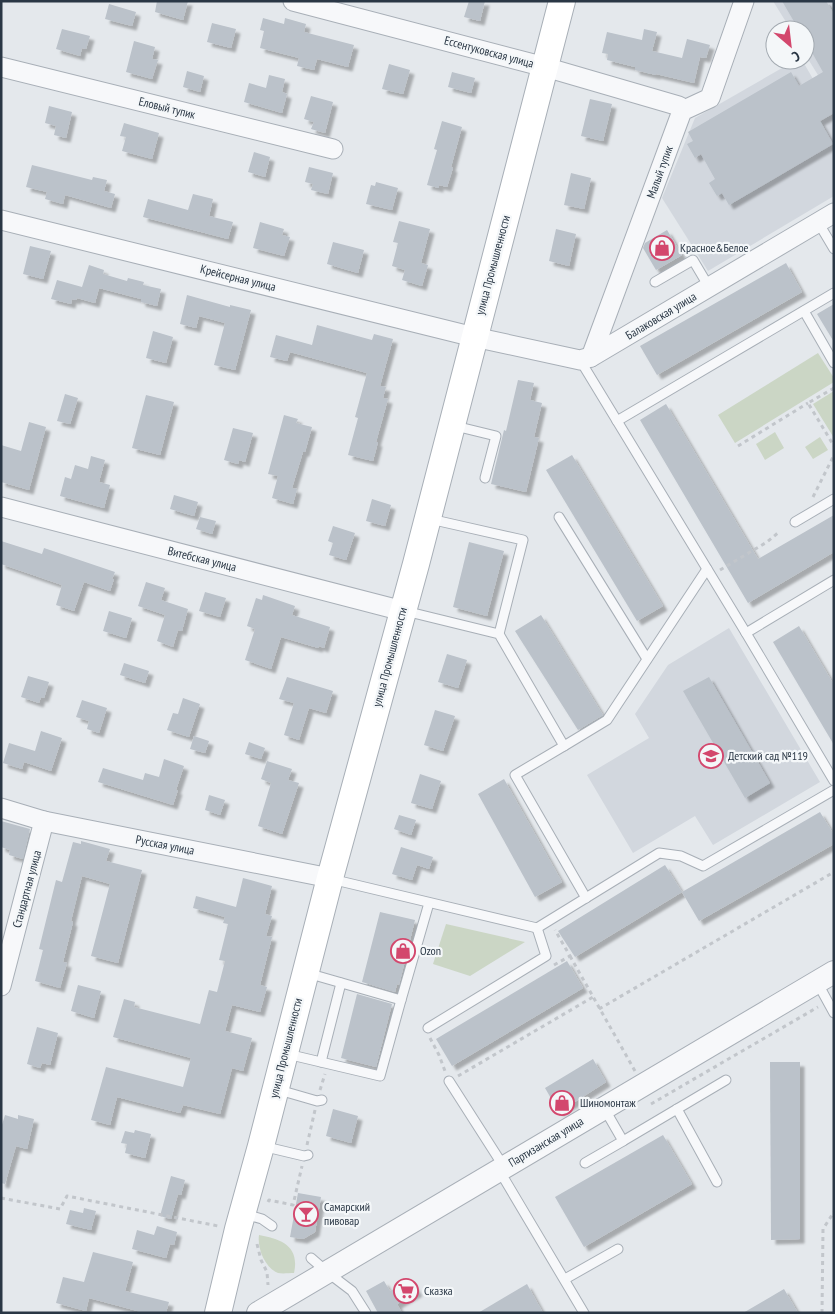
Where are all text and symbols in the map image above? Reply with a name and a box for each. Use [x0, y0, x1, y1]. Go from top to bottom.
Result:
north arrow [765, 20, 815, 70]
street label: Ессентуковская улица [443, 32, 536, 71]
text: С [789, 47, 803, 66]
street label: Еловый тупик [137, 93, 197, 122]
street label: Малый тупик [643, 143, 676, 200]
street label: улица Промышленности [472, 213, 513, 316]
shop icon: Красное&Белое [649, 235, 675, 261]
place label: Красное&Белое [680, 240, 749, 255]
street label: Крейсерная улица [199, 261, 278, 294]
street label: Балаковская улица [623, 288, 699, 343]
street label: Витебская улица [166, 543, 238, 574]
street label: улица Промышленности [369, 605, 410, 708]
school or university icon: Детский сад №119 [698, 743, 724, 769]
place label: Детский сад №119 [728, 748, 808, 763]
street label: Русская улица [135, 831, 196, 858]
street label: Стандартная улица [9, 848, 44, 929]
shop icon: Ozon [390, 938, 416, 964]
place label: Ozon [420, 943, 441, 958]
street label: улица Промышленности [266, 996, 305, 1099]
shop icon: Шиномонтаж [549, 1090, 575, 1116]
place label: Шиномонтаж [580, 1095, 636, 1110]
street label: Партизанская улица [505, 1113, 586, 1170]
place label: Самарский пивовар [324, 1199, 370, 1228]
bar icon: Самарский пивовар [293, 1201, 319, 1227]
supermarket icon: Сказка [393, 1278, 419, 1304]
place label: Сказка [424, 1283, 453, 1298]

